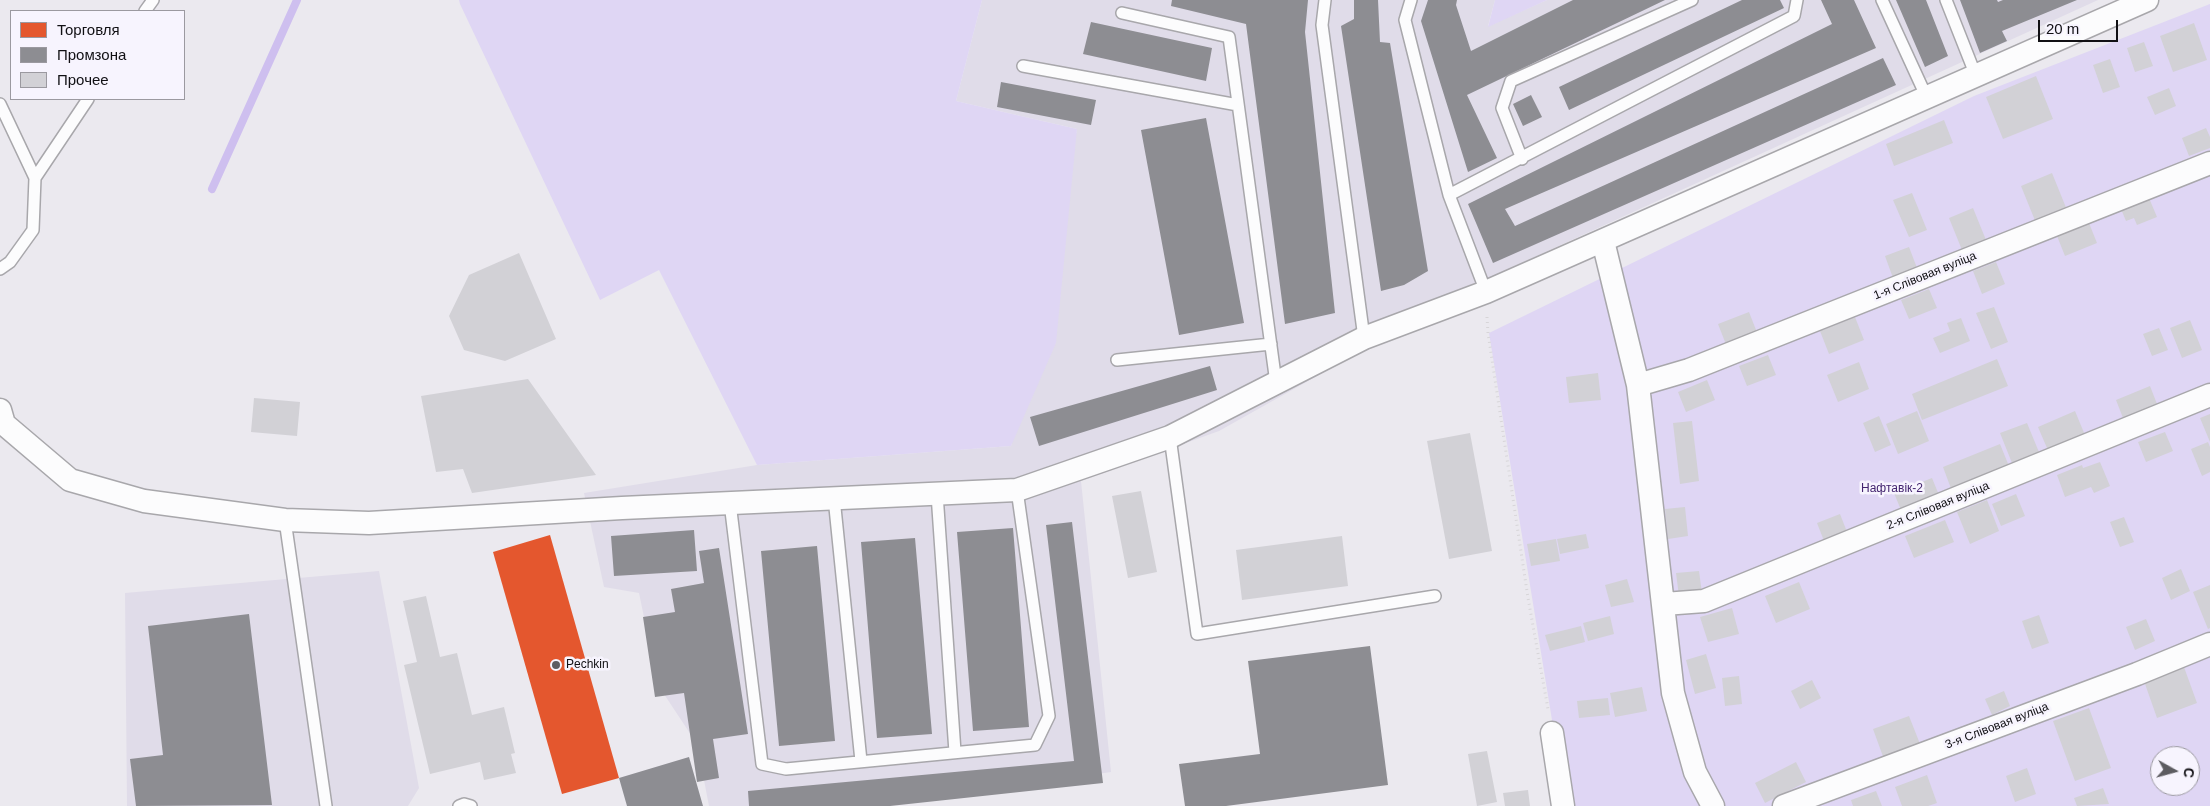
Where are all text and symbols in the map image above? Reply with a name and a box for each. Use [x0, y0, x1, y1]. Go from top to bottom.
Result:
legend [10, 10, 185, 100]
scale bar [2040, 10, 2120, 42]
text: 20 m [2046, 20, 2079, 37]
text: Торговля [57, 21, 120, 38]
text: Промзона [57, 46, 126, 63]
text: Прочее [57, 71, 109, 88]
street label: 1-я Слівовая вуліца [1872, 249, 1978, 303]
street label: 2-я Слівовая вуліца [1885, 479, 1991, 533]
park label: Нафтавік-2 [1861, 482, 1923, 496]
place label: Pechkin [566, 658, 609, 672]
marker: Pechkin [550, 659, 562, 671]
street label: 3-я Слівовая вуліца [1943, 700, 2051, 752]
north arrow [2150, 746, 2200, 796]
text: С [2180, 767, 2197, 779]

